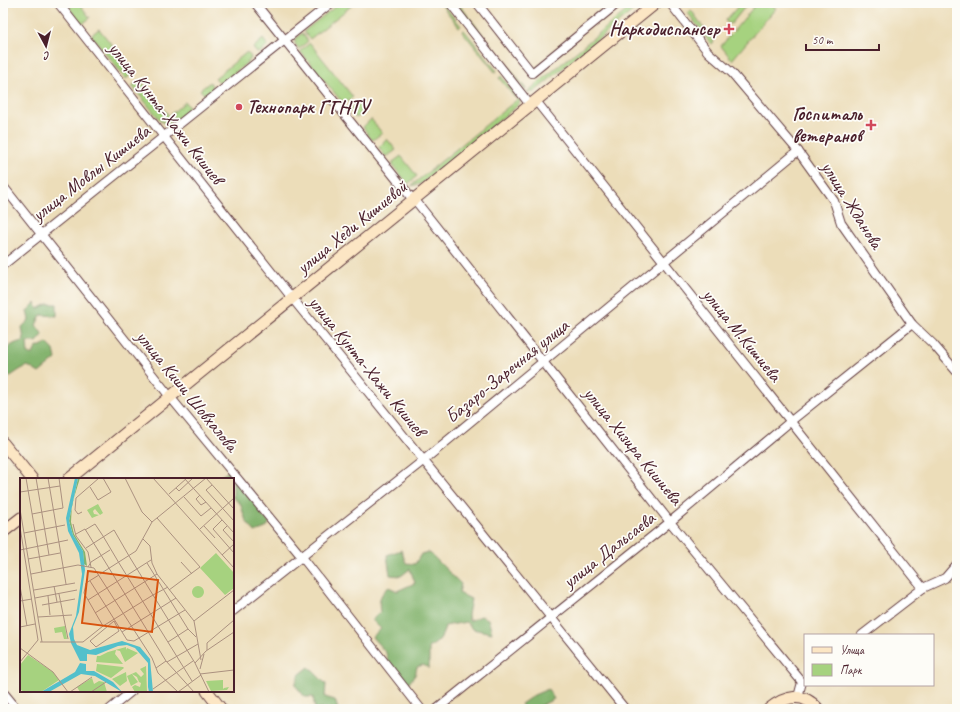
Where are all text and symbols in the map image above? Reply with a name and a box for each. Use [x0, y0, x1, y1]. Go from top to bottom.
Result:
place label: Наркодиспансер [609, 17, 721, 41]
marker: Наркодиспансер [723, 23, 735, 35]
north arrow [26, 26, 66, 66]
scale bar [806, 26, 879, 52]
text: 50 m [812, 32, 834, 48]
street label: улица Кунта-Хажи Кишиев [102, 36, 232, 192]
text: С [42, 49, 51, 63]
place label: Технопарк ГГНТУ [247, 95, 373, 119]
marker: Технопарк ГГНТУ [234, 102, 244, 112]
place label: Госпиталь ветеранов [792, 102, 866, 148]
street label: улица Мовлы Кишиева [26, 118, 156, 227]
marker: Госпиталь ветеранов [865, 119, 877, 131]
street label: улица Жданова [815, 156, 890, 255]
street label: улица Хеди Кишиевой [291, 174, 413, 280]
street label: улица М.Кишиева [696, 283, 788, 388]
street label: улица Кунта-Хажи Кишиев [302, 290, 434, 444]
street label: Базаро-Заречная улица [440, 313, 575, 428]
street label: улица Киши Шовхалова [130, 325, 245, 458]
street label: улица Хизира Кишиева [577, 381, 689, 511]
inset map [20, 478, 234, 692]
street label: улица Дальсаева [557, 505, 661, 594]
legend [804, 634, 934, 686]
text: Улица [840, 642, 865, 658]
text: Парк [840, 662, 863, 678]

